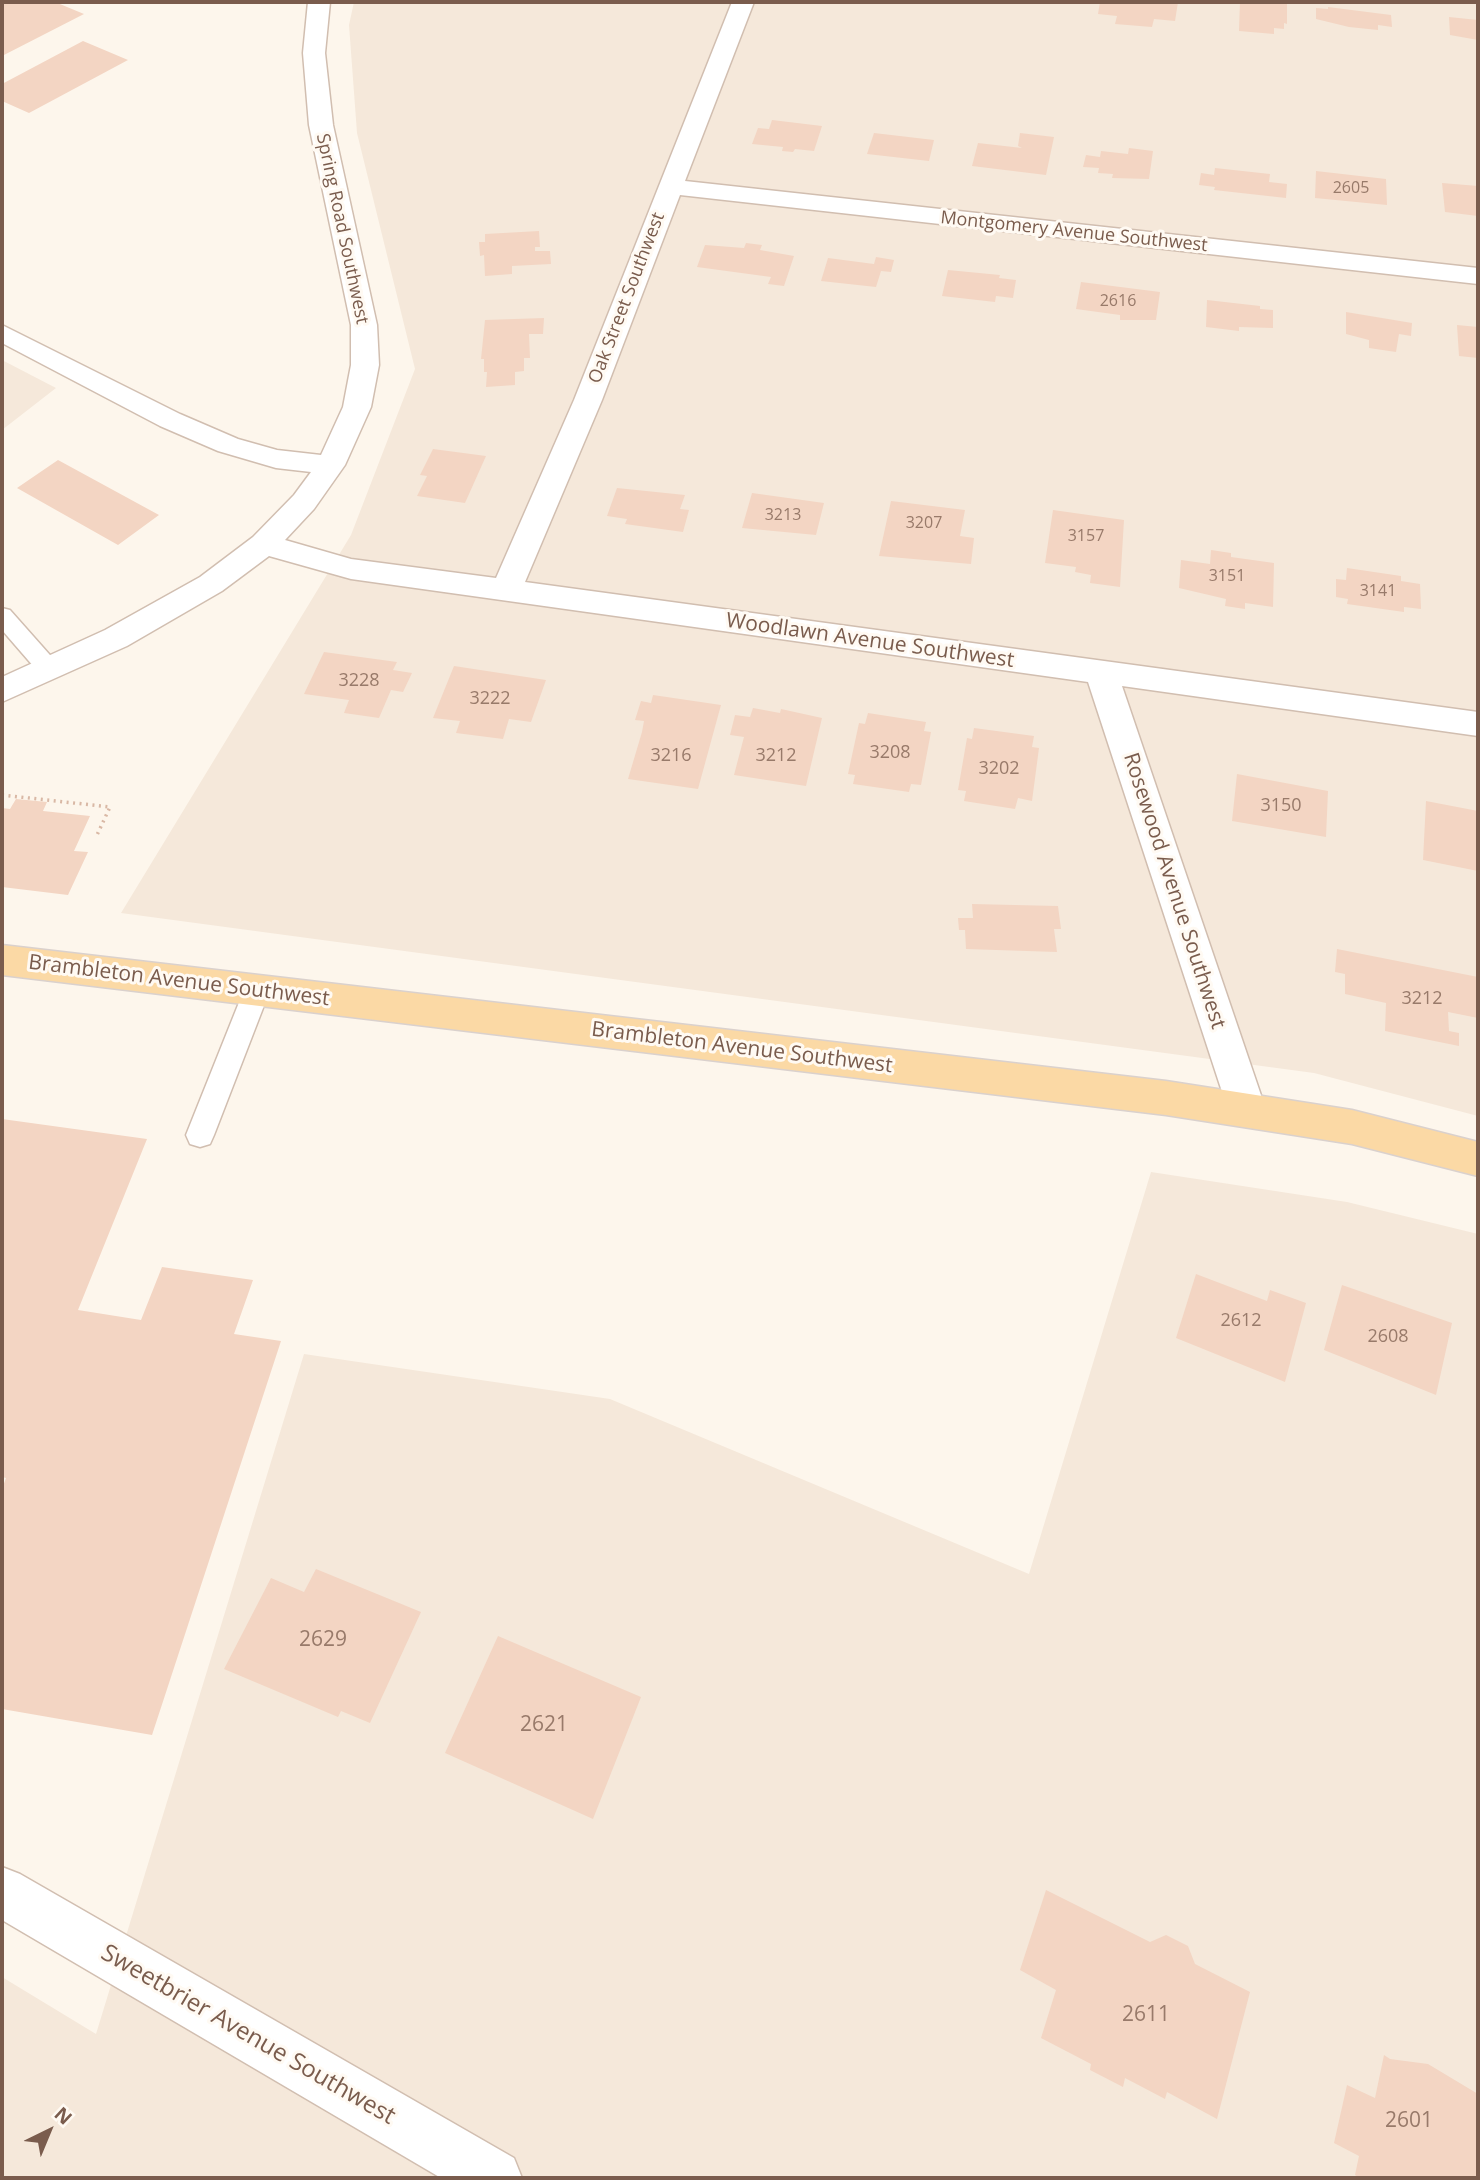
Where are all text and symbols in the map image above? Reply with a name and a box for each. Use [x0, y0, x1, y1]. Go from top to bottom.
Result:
street label: Spring Road Southwest [311, 132, 373, 326]
house number: 2605 [1333, 178, 1369, 198]
street label: Montgomery Avenue Southwest [939, 207, 1209, 257]
street label: Oak Street Southwest [584, 209, 670, 387]
house number: 2616 [1100, 291, 1136, 311]
house number: 3213 [765, 505, 801, 525]
house number: 3207 [906, 513, 942, 533]
house number: 3157 [1068, 526, 1104, 546]
house number: 3151 [1209, 566, 1245, 586]
house number: 3141 [1360, 581, 1396, 601]
street label: Woodlawn Avenue Southwest [724, 608, 1016, 674]
house number: 3228 [338, 670, 380, 692]
house number: 3222 [469, 688, 511, 710]
house number: 3208 [869, 742, 911, 764]
house number: 3216 [650, 745, 692, 767]
house number: 3212 [755, 745, 797, 767]
street label: Rosewood Avenue Southwest [1117, 750, 1231, 1032]
house number: 3202 [978, 758, 1020, 780]
house number: 3150 [1260, 795, 1302, 817]
street label: Brambleton Avenue Southwest [27, 950, 331, 1012]
house number: 3212 [1401, 988, 1443, 1010]
street label: Brambleton Avenue Southwest [590, 1017, 894, 1079]
house number: 2612 [1220, 1310, 1262, 1332]
house number: 2608 [1367, 1326, 1409, 1348]
house number: 2629 [299, 1627, 347, 1653]
house number: 2621 [520, 1712, 568, 1738]
street label: Sweetbrier Avenue Southwest [96, 1939, 400, 2131]
house number: 2611 [1122, 2002, 1170, 2028]
north arrow [14, 2096, 84, 2166]
text: N [49, 2101, 78, 2130]
house number: 2601 [1385, 2108, 1433, 2134]

